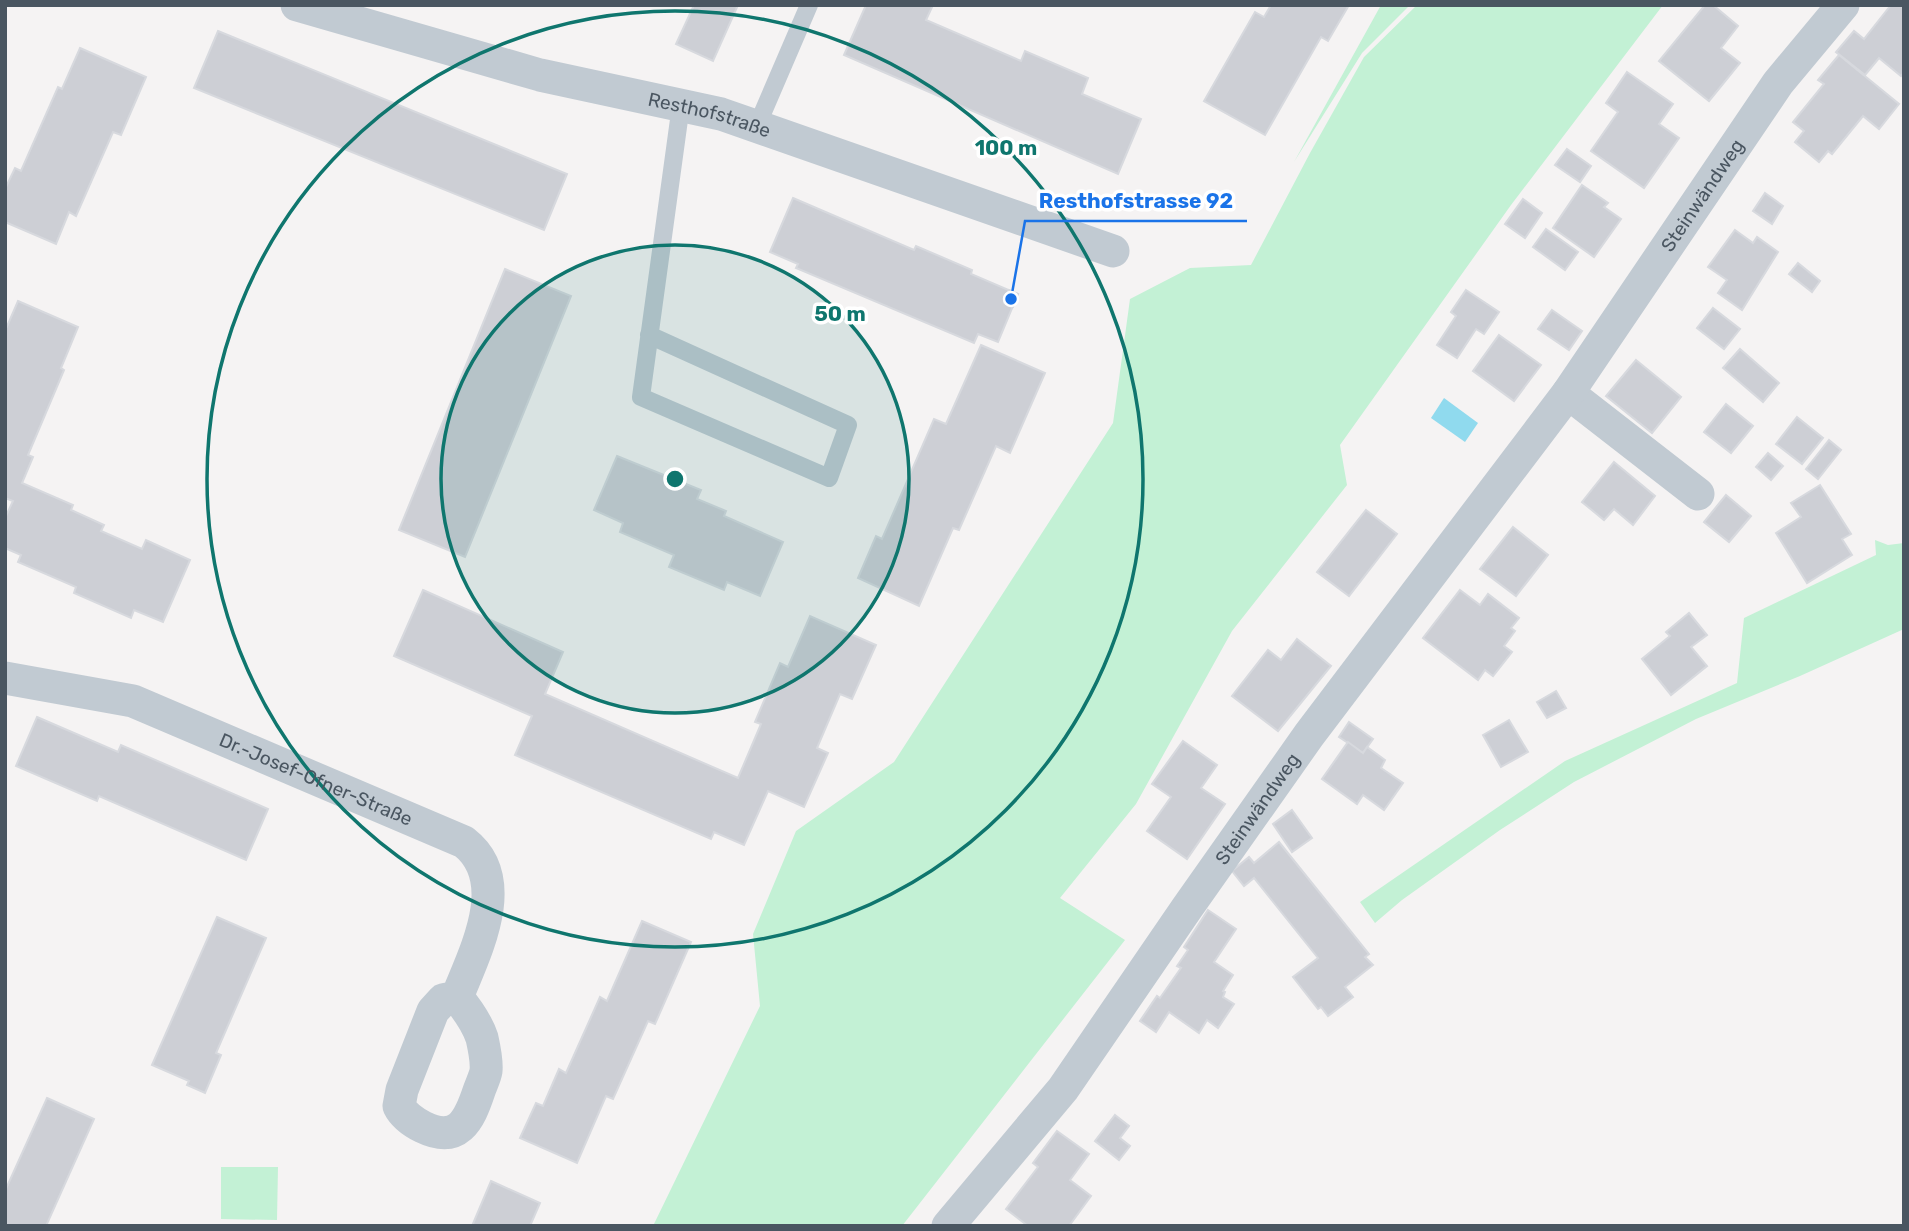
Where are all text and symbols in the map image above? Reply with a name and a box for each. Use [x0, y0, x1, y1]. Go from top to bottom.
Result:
street label: Resthofstraße [646, 88, 774, 143]
text: 100 m [975, 135, 1037, 160]
street label: Steinwändweg [1656, 135, 1749, 256]
callout: Resthofstrasse 92 [1025, 179, 1247, 221]
text: Resthofstrasse 92 [1039, 188, 1233, 213]
text: 50 m [814, 301, 866, 326]
centre of rings [663, 467, 687, 491]
street label: Dr.-Josef-Ofner-Straße [216, 728, 416, 831]
street label: Steinwändweg [1210, 749, 1305, 869]

